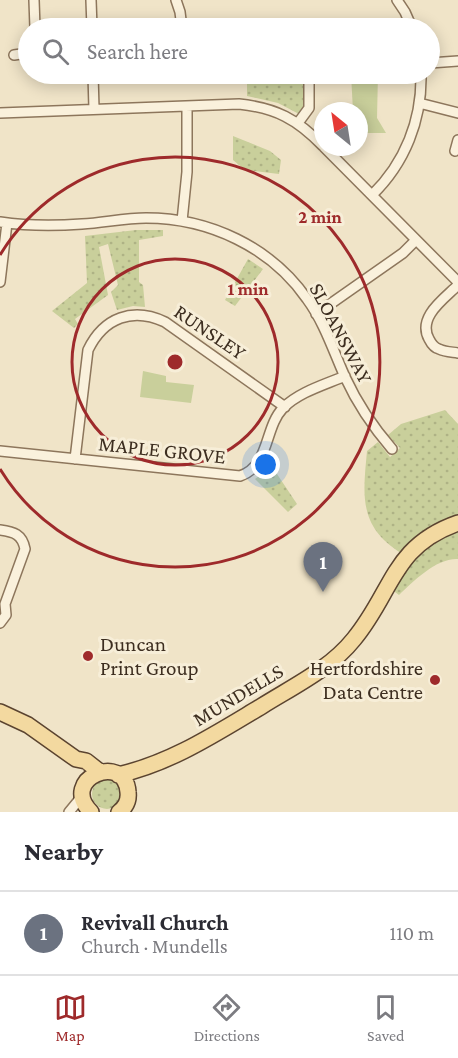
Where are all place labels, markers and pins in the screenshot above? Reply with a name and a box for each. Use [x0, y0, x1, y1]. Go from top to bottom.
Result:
centre of rings [165, 352, 185, 372]
pin: 1 [304, 542, 342, 592]
place label: Duncan Print Group [100, 632, 199, 680]
marker: Duncan Print Group [81, 649, 95, 663]
place label: Hertfordshire Data Centre [310, 656, 423, 704]
marker: Hertfordshire Data Centre [428, 673, 442, 687]

